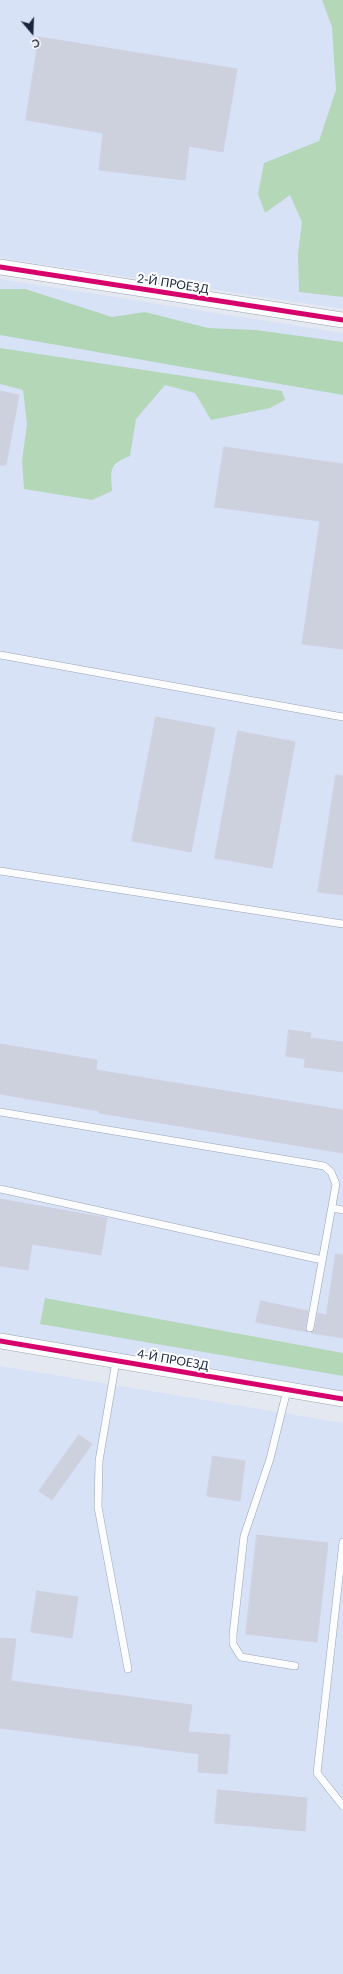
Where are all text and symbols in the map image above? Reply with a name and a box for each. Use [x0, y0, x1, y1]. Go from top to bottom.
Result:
north arrow [12, 12, 52, 52]
text: С [31, 36, 42, 51]
street label: 2-Й ПРОЕЗД [136, 271, 210, 297]
street label: 4-Й ПРОЕЗД [136, 1347, 210, 1373]

